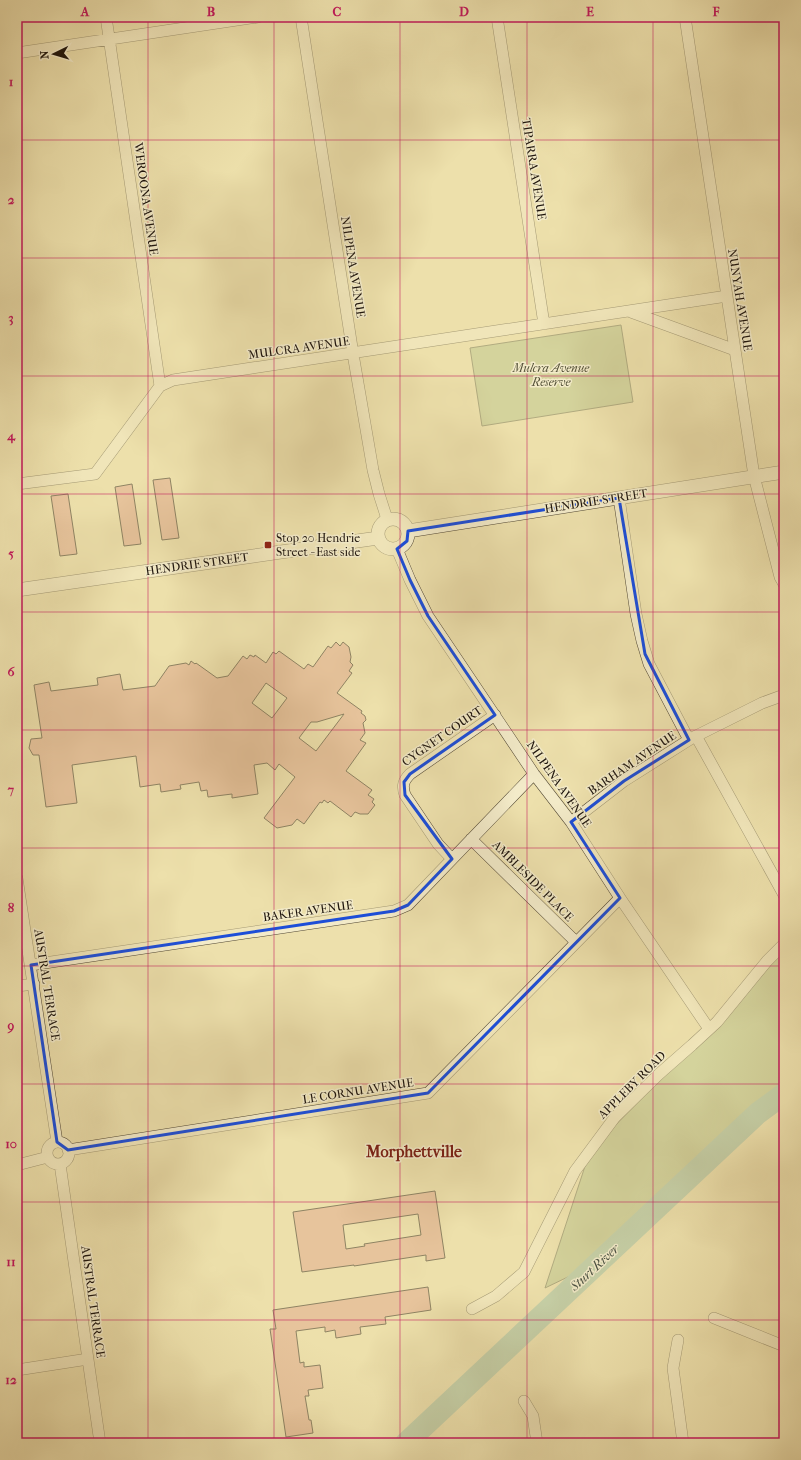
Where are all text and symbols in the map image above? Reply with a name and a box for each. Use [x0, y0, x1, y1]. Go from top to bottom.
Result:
text: A [80, 4, 90, 19]
text: B [207, 4, 216, 19]
text: C [333, 4, 342, 19]
text: D [459, 4, 469, 19]
text: E [586, 4, 594, 19]
text: F [712, 4, 720, 19]
north arrow [34, 34, 74, 74]
text: N [38, 49, 51, 60]
text: 1 [9, 74, 14, 89]
street label: TIPARRA AVENUE [519, 117, 549, 221]
street label: WEROONA AVENUE [131, 141, 161, 256]
text: 2 [8, 192, 15, 207]
street label: NILPENA AVENUE [338, 215, 368, 319]
street label: NUNYAH AVENUE [725, 248, 755, 352]
text: 3 [8, 310, 14, 326]
street label: MULCRA AVENUE [247, 334, 351, 362]
park label: Mulcra Avenue Reserve [512, 361, 590, 389]
text: 4 [6, 428, 16, 444]
street label: HENDRIE STREET [544, 486, 649, 516]
place label: Stop 20 Hendrie Street - East side [276, 531, 361, 559]
marker: Stop 20 Hendrie Street - East side [263, 540, 273, 550]
text: 5 [8, 546, 14, 561]
street label: HENDRIE STREET [145, 550, 250, 578]
text: 6 [7, 664, 15, 679]
street label: CYGNET COURT [399, 703, 486, 769]
street label: BARHAM AVENUE [585, 728, 679, 798]
street label: NILPENA AVENUE [524, 738, 594, 830]
text: 7 [7, 782, 15, 797]
street label: AMBLESIDE PLACE [489, 837, 576, 924]
street label: BAKER AVENUE [262, 898, 354, 924]
text: 8 [8, 900, 15, 915]
street label: AUSTRAL TERRACE [31, 927, 63, 1042]
text: 9 [7, 1018, 15, 1034]
street label: APPLEBY ROAD [595, 1048, 669, 1122]
street label: LE CORNU AVENUE [301, 1075, 415, 1107]
text: 10 [5, 1136, 17, 1151]
district label: Morphettville [365, 1142, 462, 1162]
water label: Sturt River [566, 1240, 623, 1294]
street label: AUSTRAL TERRACE [78, 1244, 108, 1359]
text: 11 [6, 1254, 16, 1269]
text: 12 [5, 1372, 17, 1387]

